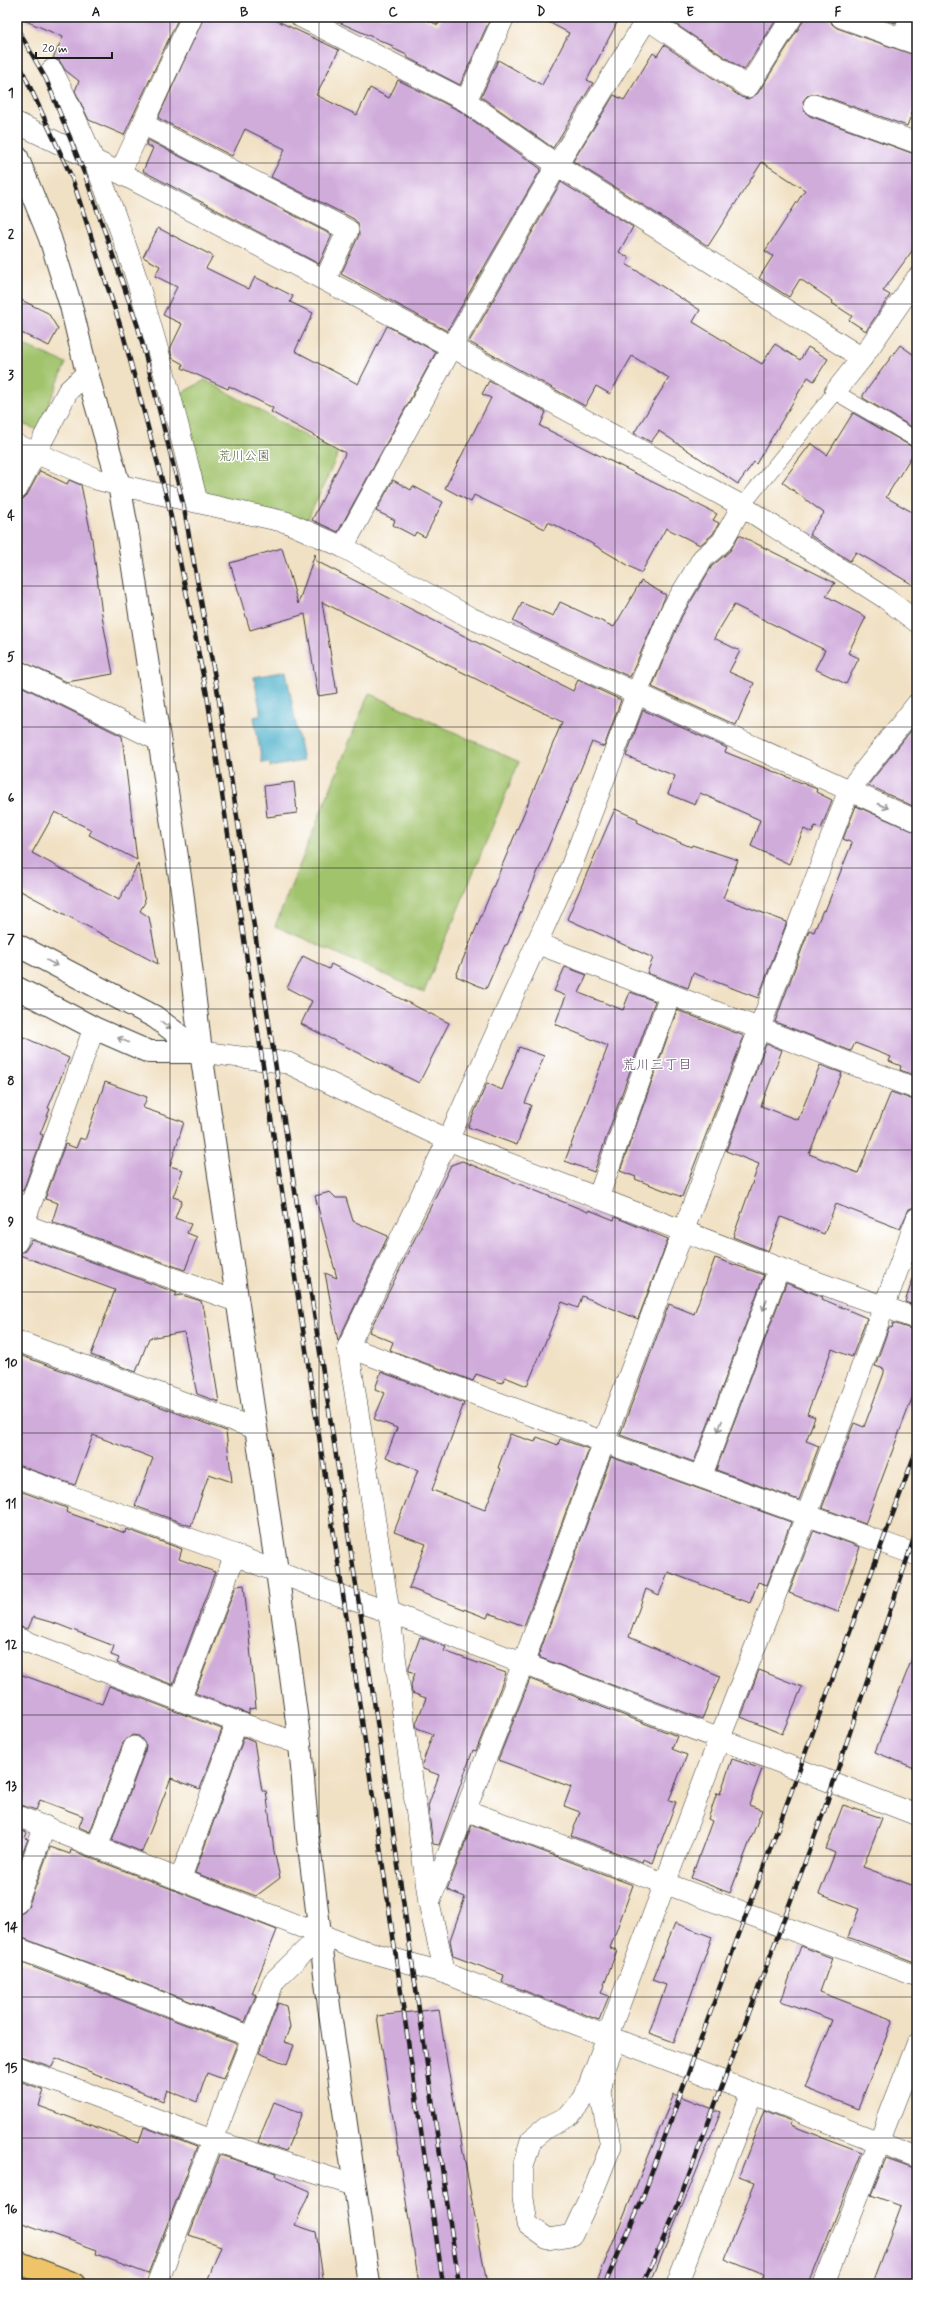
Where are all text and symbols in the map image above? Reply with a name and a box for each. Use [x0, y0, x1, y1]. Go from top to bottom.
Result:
text: A [92, 4, 100, 21]
text: B [240, 4, 249, 21]
text: C [388, 4, 398, 21]
text: D [537, 4, 546, 21]
text: E [686, 4, 694, 21]
text: F [835, 4, 842, 21]
scale bar [36, 34, 112, 60]
text: 20 m [42, 41, 68, 57]
text: 1 [8, 85, 14, 102]
text: 2 [8, 226, 15, 243]
text: 3 [8, 367, 14, 384]
park label: 荒川公園 [218, 448, 270, 465]
text: 4 [7, 508, 15, 525]
text: 5 [7, 649, 15, 666]
text: 6 [8, 790, 15, 807]
one-way arrow [877, 803, 889, 810]
text: 7 [7, 931, 15, 948]
one-way arrow [45, 960, 57, 967]
one-way arrow [160, 1021, 171, 1029]
one-way arrow [117, 1036, 129, 1044]
district label: 荒川三丁目 [622, 1056, 692, 1074]
text: 8 [7, 1073, 15, 1090]
text: 9 [8, 1214, 15, 1231]
one-way arrow [761, 1298, 769, 1310]
text: 10 [4, 1355, 18, 1372]
one-way arrow [715, 1420, 723, 1432]
text: 11 [5, 1496, 17, 1513]
text: 12 [5, 1637, 17, 1654]
text: 13 [5, 1778, 17, 1795]
text: 14 [4, 1919, 18, 1936]
text: 15 [5, 2060, 17, 2077]
text: 16 [4, 2201, 18, 2218]

